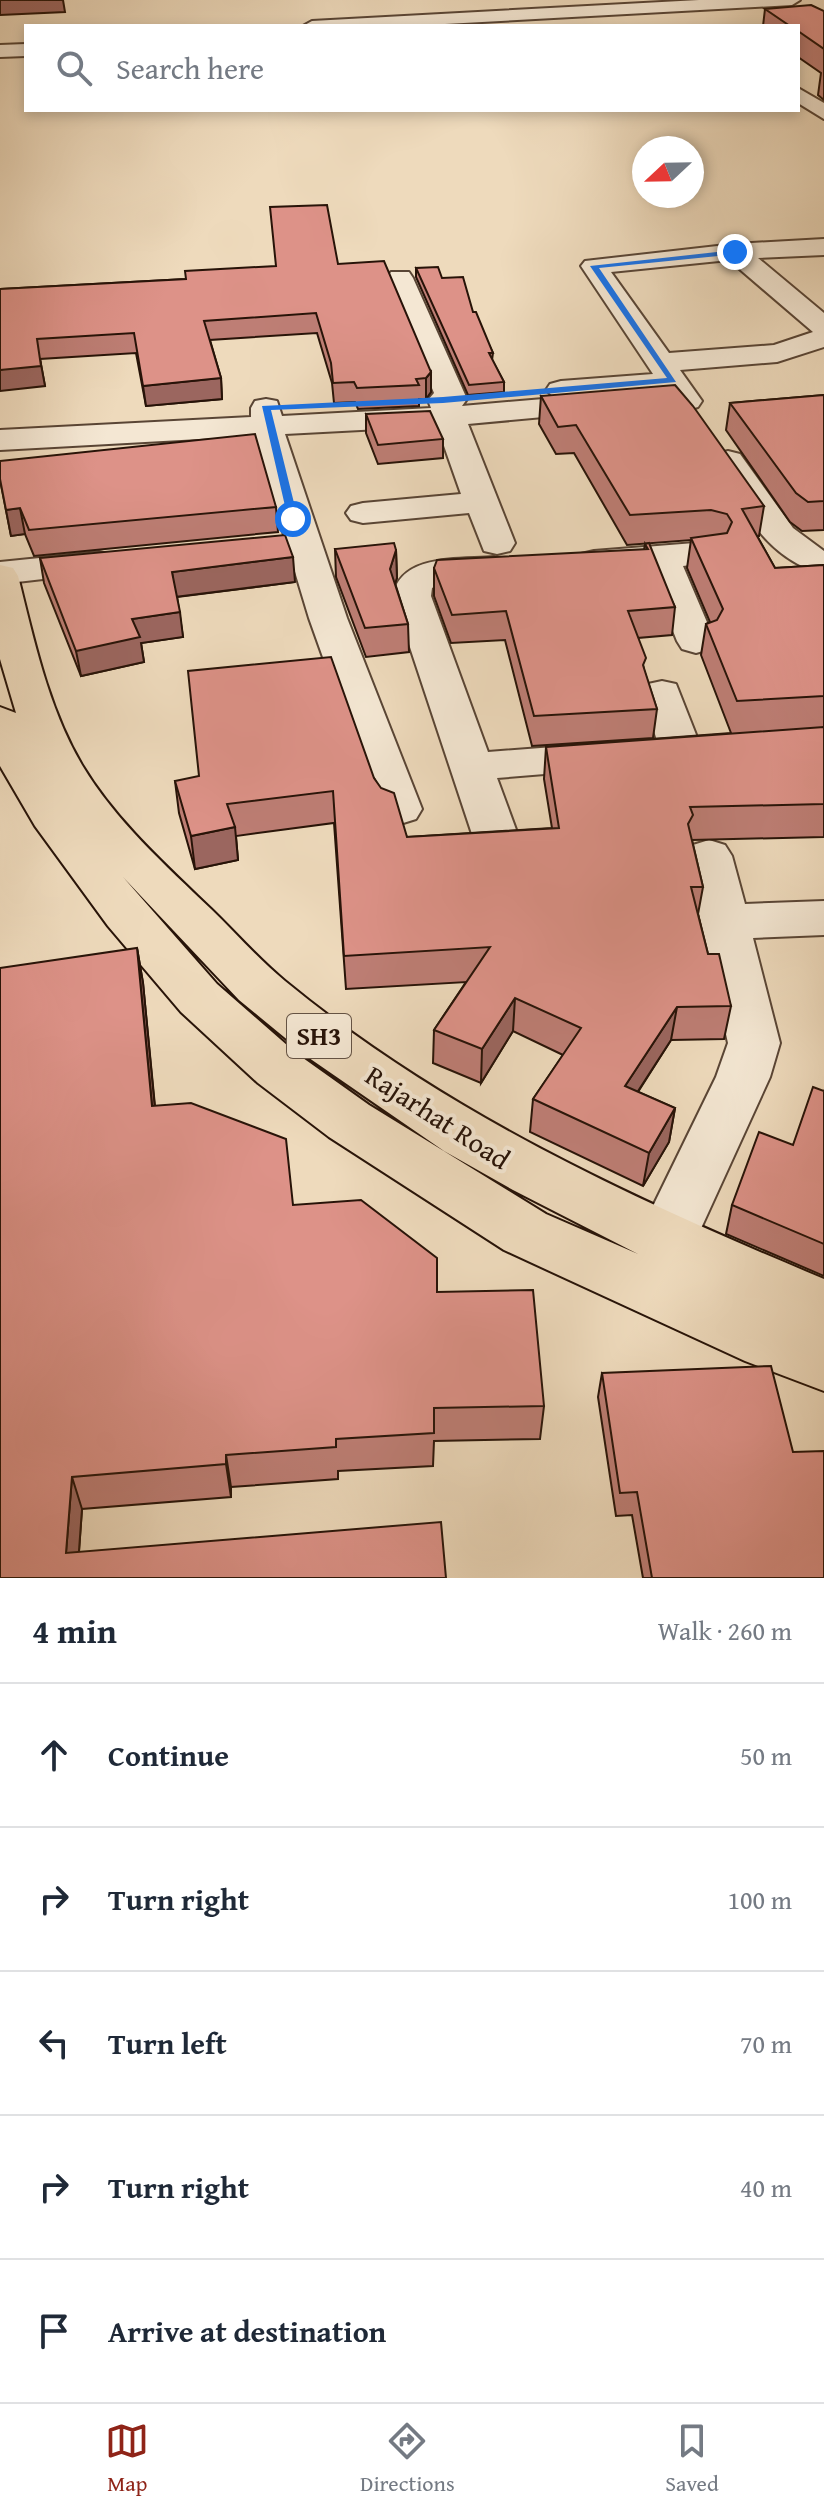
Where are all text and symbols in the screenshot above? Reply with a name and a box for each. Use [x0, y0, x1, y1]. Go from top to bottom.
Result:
search box [24, 24, 800, 112]
icon: search [52, 46, 96, 90]
text: Search here [116, 46, 264, 90]
north arrow [632, 136, 704, 208]
route end [717, 234, 753, 270]
route start [275, 501, 311, 537]
road number: SH3 [287, 1014, 351, 1058]
street label: Rajarhat Road [358, 1054, 519, 1179]
text: 4 min [32, 1606, 117, 1655]
text: Walk · 260 m [658, 1611, 792, 1650]
icon: ahead [32, 1733, 76, 1777]
text: Continue [108, 1733, 229, 1777]
text: 50 m [740, 1736, 792, 1775]
icon: right [32, 1877, 76, 1921]
text: Turn right [108, 1877, 249, 1921]
text: 100 m [727, 1880, 792, 1919]
icon: left [32, 2021, 76, 2065]
text: Turn left [108, 2021, 227, 2065]
text: 70 m [740, 2024, 792, 2063]
icon: right [32, 2165, 76, 2209]
text: Turn right [108, 2165, 249, 2209]
text: 40 m [740, 2168, 792, 2207]
icon: arrive [32, 2309, 76, 2353]
text: Arrive at destination [108, 2309, 386, 2353]
tab: Map [105, 2419, 149, 2499]
tab: Directions [360, 2419, 455, 2499]
tab: Saved [665, 2419, 719, 2499]

